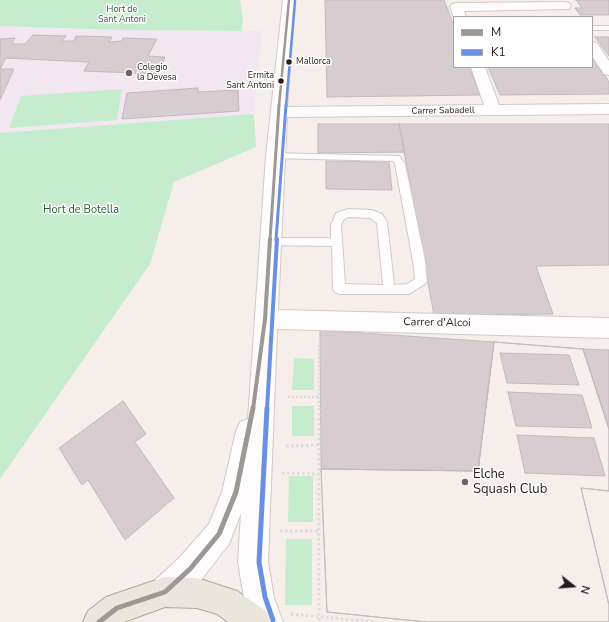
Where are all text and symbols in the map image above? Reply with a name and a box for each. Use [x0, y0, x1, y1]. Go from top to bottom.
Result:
park label: Hort de Sant Antoni [98, 5, 146, 26]
legend [453, 16, 593, 68]
text: M [491, 24, 501, 40]
text: K1 [491, 44, 506, 60]
marker: Mallorca [284, 57, 294, 67]
place label: Mallorca [296, 57, 331, 67]
place label: Colegio la Devesa [137, 63, 177, 84]
marker: Colegio la Devesa [124, 68, 134, 78]
place label: Ermita Sant Antoni [226, 71, 274, 92]
marker: Ermita Sant Antoni [276, 76, 286, 86]
street label: Carrer Sabadell [411, 105, 475, 117]
park label: Hort de Botella [43, 203, 119, 217]
street label: Carrer d'Alcoi [403, 316, 471, 330]
place label: Elche Squash Club [473, 467, 547, 498]
marker: Elche Squash Club [460, 477, 470, 487]
north arrow [553, 566, 593, 606]
text: N [577, 584, 593, 596]

